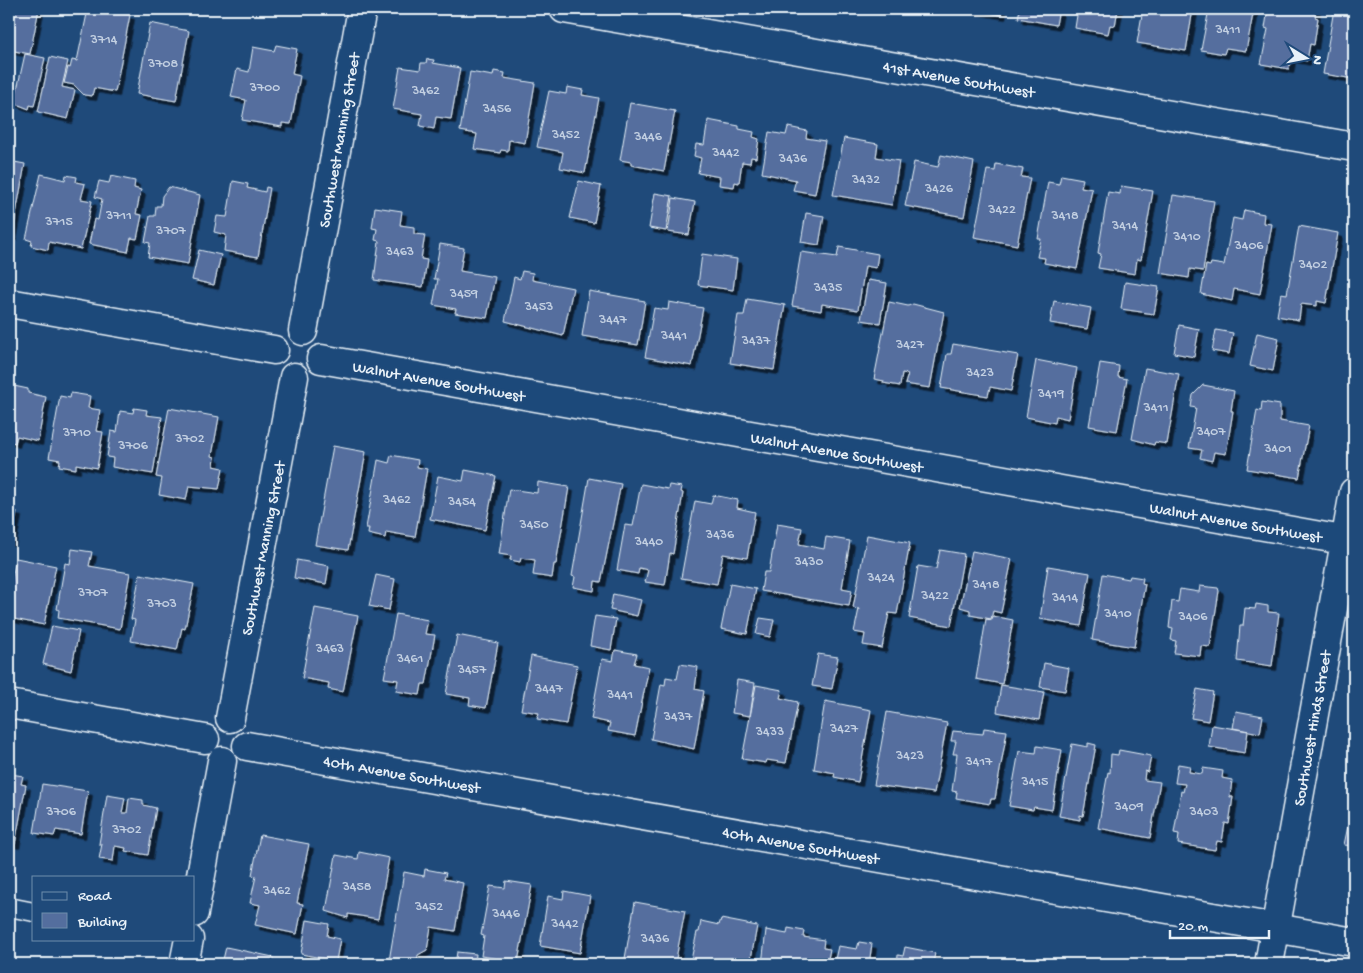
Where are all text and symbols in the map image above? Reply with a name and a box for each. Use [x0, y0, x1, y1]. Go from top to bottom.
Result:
house number: 3411 [1214, 22, 1241, 39]
house number: 3714 [90, 32, 118, 49]
north arrow [1280, 32, 1330, 82]
street label: Southwest Manning Street [317, 50, 366, 229]
text: N [1307, 54, 1326, 66]
house number: 3708 [147, 56, 178, 73]
street label: 41st Avenue Southwest [881, 59, 1037, 104]
house number: 3700 [249, 80, 280, 97]
house number: 3462 [411, 83, 440, 100]
house number: 3456 [482, 101, 512, 118]
house number: 3452 [551, 127, 580, 144]
house number: 3446 [633, 129, 663, 146]
house number: 3442 [711, 145, 740, 162]
house number: 3436 [778, 151, 808, 168]
house number: 3432 [851, 172, 880, 189]
house number: 3426 [924, 181, 954, 198]
house number: 3422 [987, 202, 1016, 219]
house number: 3711 [105, 208, 132, 225]
house number: 3418 [1050, 208, 1079, 225]
house number: 3715 [44, 214, 73, 231]
house number: 3414 [1111, 218, 1138, 235]
house number: 3707 [155, 223, 187, 240]
house number: 3410 [1172, 229, 1201, 246]
house number: 3406 [1234, 238, 1264, 255]
house number: 3463 [385, 244, 414, 261]
house number: 3402 [1298, 257, 1327, 274]
house number: 3435 [813, 280, 842, 297]
house number: 3459 [449, 286, 478, 303]
house number: 3453 [524, 299, 553, 316]
house number: 3447 [598, 312, 628, 329]
house number: 3441 [660, 328, 687, 345]
house number: 3437 [741, 333, 771, 350]
house number: 3427 [895, 337, 925, 354]
street label: Walnut Avenue Southwest [351, 359, 528, 408]
house number: 3423 [965, 365, 994, 382]
house number: 3419 [1037, 386, 1064, 403]
house number: 3411 [1142, 400, 1169, 417]
house number: 3407 [1195, 424, 1226, 441]
house number: 3710 [62, 425, 91, 442]
street label: Walnut Avenue Southwest [749, 430, 926, 479]
house number: 3702 [174, 431, 205, 448]
house number: 3706 [117, 438, 149, 455]
house number: 3401 [1263, 441, 1292, 458]
street label: Southwest Manning Street [239, 459, 292, 637]
house number: 3462 [382, 492, 411, 509]
house number: 3454 [447, 494, 476, 511]
street label: Walnut Avenue Southwest [1148, 500, 1325, 549]
house number: 3450 [518, 517, 549, 534]
house number: 3436 [705, 527, 735, 544]
house number: 3440 [634, 534, 663, 551]
house number: 3430 [793, 554, 824, 571]
house number: 3424 [866, 570, 895, 587]
house number: 3418 [971, 577, 1000, 594]
house number: 3707 [77, 585, 109, 602]
house number: 3422 [920, 588, 949, 605]
house number: 3414 [1051, 590, 1078, 607]
house number: 3703 [146, 596, 177, 613]
house number: 3410 [1103, 606, 1132, 623]
house number: 3406 [1178, 609, 1208, 626]
house number: 3463 [315, 641, 344, 658]
street label: Southwest Hinds Street [1291, 648, 1338, 808]
house number: 3461 [396, 651, 423, 668]
house number: 3457 [457, 662, 487, 679]
house number: 3447 [534, 681, 564, 698]
house number: 3441 [606, 687, 633, 704]
house number: 3437 [663, 709, 693, 726]
house number: 3427 [829, 721, 859, 738]
house number: 3433 [755, 724, 784, 741]
house number: 3423 [895, 748, 924, 765]
street label: 40th Avenue Southwest [321, 753, 483, 800]
house number: 3417 [965, 754, 993, 771]
house number: 3415 [1021, 774, 1048, 791]
house number: 3409 [1114, 799, 1143, 816]
house number: 3706 [45, 804, 77, 821]
house number: 3403 [1188, 804, 1219, 821]
house number: 3702 [111, 822, 142, 839]
street label: 40th Avenue Southwest [720, 824, 882, 871]
legend [32, 876, 195, 940]
house number: 3458 [342, 879, 372, 896]
house number: 3462 [262, 883, 291, 900]
text: Road [78, 888, 112, 906]
house number: 3452 [414, 899, 443, 916]
house number: 3446 [491, 906, 521, 923]
scale bar [1170, 908, 1269, 940]
text: Building [77, 914, 127, 932]
house number: 3442 [550, 916, 579, 933]
text: 20 m [1178, 918, 1208, 936]
house number: 3436 [640, 931, 670, 948]

